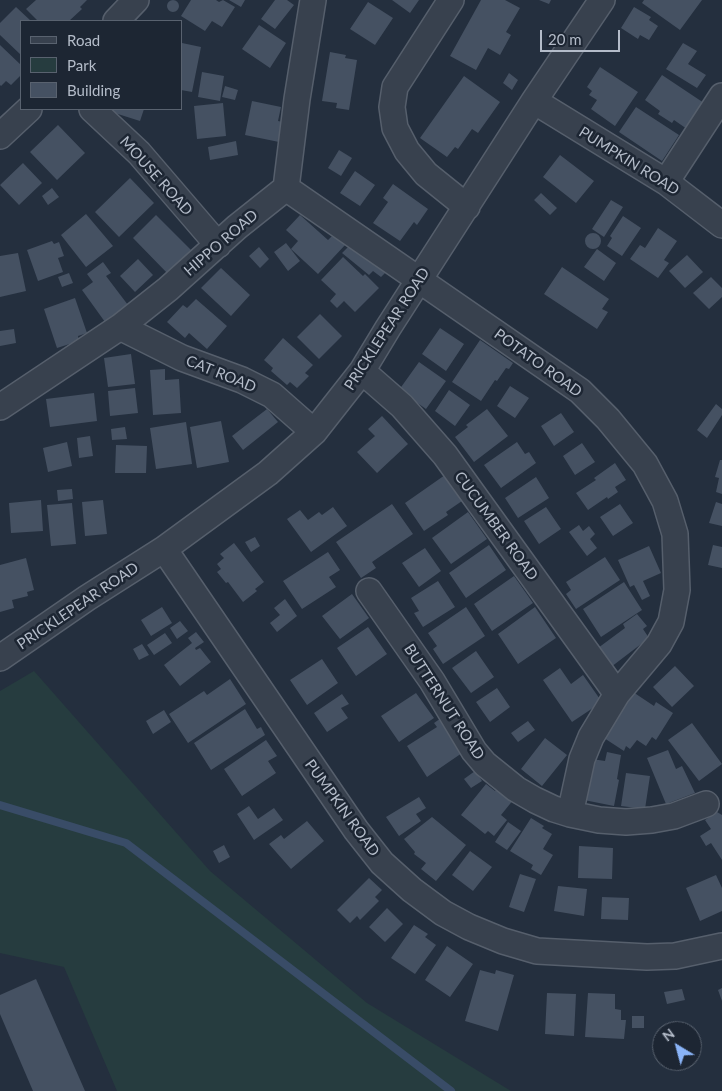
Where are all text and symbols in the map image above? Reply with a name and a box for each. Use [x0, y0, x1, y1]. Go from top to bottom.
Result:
legend [20, 20, 182, 110]
scale bar [542, 20, 622, 52]
text: 20 m [548, 30, 582, 48]
text: Road [67, 31, 100, 49]
text: Park [67, 56, 96, 74]
text: Building [67, 81, 120, 99]
street label: PUMPKIN ROAD [575, 123, 683, 199]
street label: MOUSE ROAD [116, 133, 196, 219]
street label: HIPPO ROAD [180, 206, 262, 280]
street label: PRICKLEPEAR ROAD [341, 264, 433, 394]
street label: POTATO ROAD [491, 325, 585, 401]
street label: CAT ROAD [183, 352, 259, 396]
street label: CUCUMBER ROAD [450, 468, 542, 584]
street label: PRICKLEPEAR ROAD [14, 559, 142, 653]
street label: BUTTERNUT ROAD [400, 641, 488, 763]
street label: PUMPKIN ROAD [301, 756, 383, 860]
north arrow [652, 1021, 702, 1071]
text: N [659, 1024, 678, 1044]

